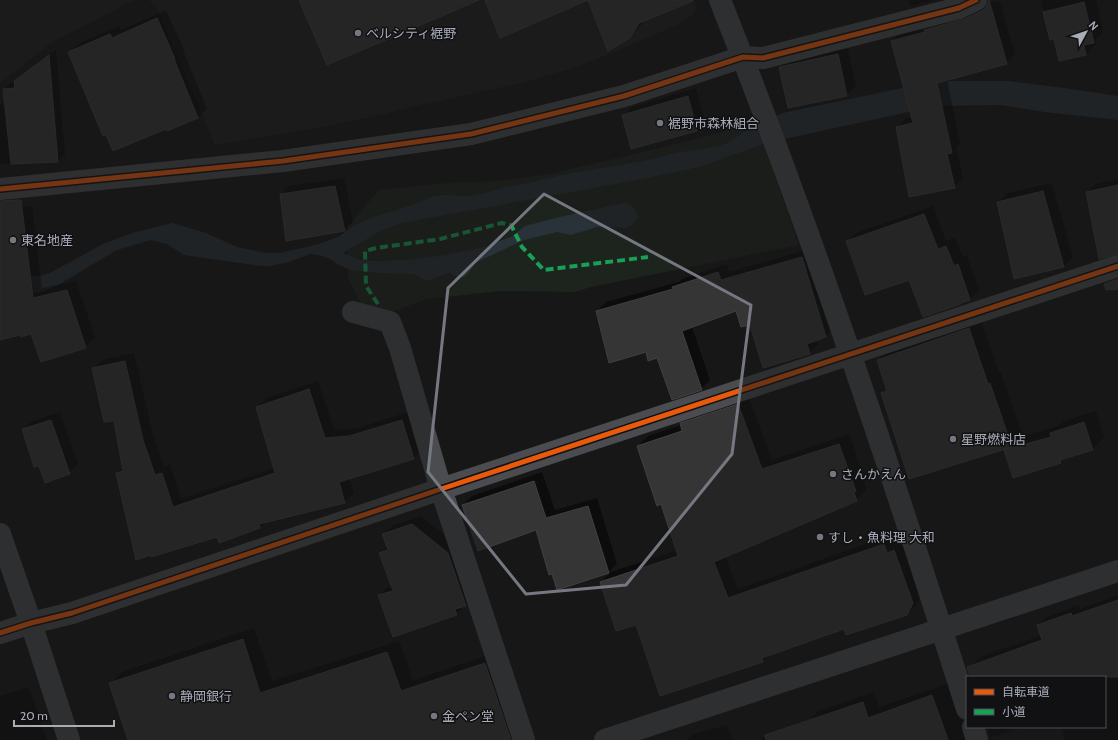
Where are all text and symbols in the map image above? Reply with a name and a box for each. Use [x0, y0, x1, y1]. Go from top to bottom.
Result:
north arrow [1066, 12, 1106, 52]
text: N [1086, 18, 1102, 33]
place label: ベルシティ裾野 [366, 25, 456, 41]
marker: ベルシティ裾野 [353, 28, 363, 38]
place label: 裾野市森林組合 [668, 115, 759, 131]
marker: 裾野市森林組合 [655, 118, 665, 128]
place label: 東名地産 [21, 232, 73, 248]
marker: 東名地産 [8, 235, 18, 245]
place label: 星野燃料店 [961, 431, 1026, 447]
marker: 星野燃料店 [948, 434, 958, 444]
place label: さんかえん [841, 466, 906, 482]
marker: さんかえん [828, 469, 838, 479]
place label: すし・魚料理 大和 [828, 529, 935, 545]
marker: すし・魚料理 大和 [815, 532, 825, 542]
legend [966, 676, 1106, 728]
text: 自転車道 [1002, 684, 1050, 699]
place label: 静岡銀行 [180, 688, 232, 704]
marker: 静岡銀行 [167, 691, 177, 701]
scale bar [14, 702, 114, 728]
text: 小道 [1002, 704, 1026, 719]
text: 20 m [20, 708, 48, 723]
place label: 金ペン堂 [442, 708, 494, 724]
marker: 金ペン堂 [429, 711, 439, 721]

